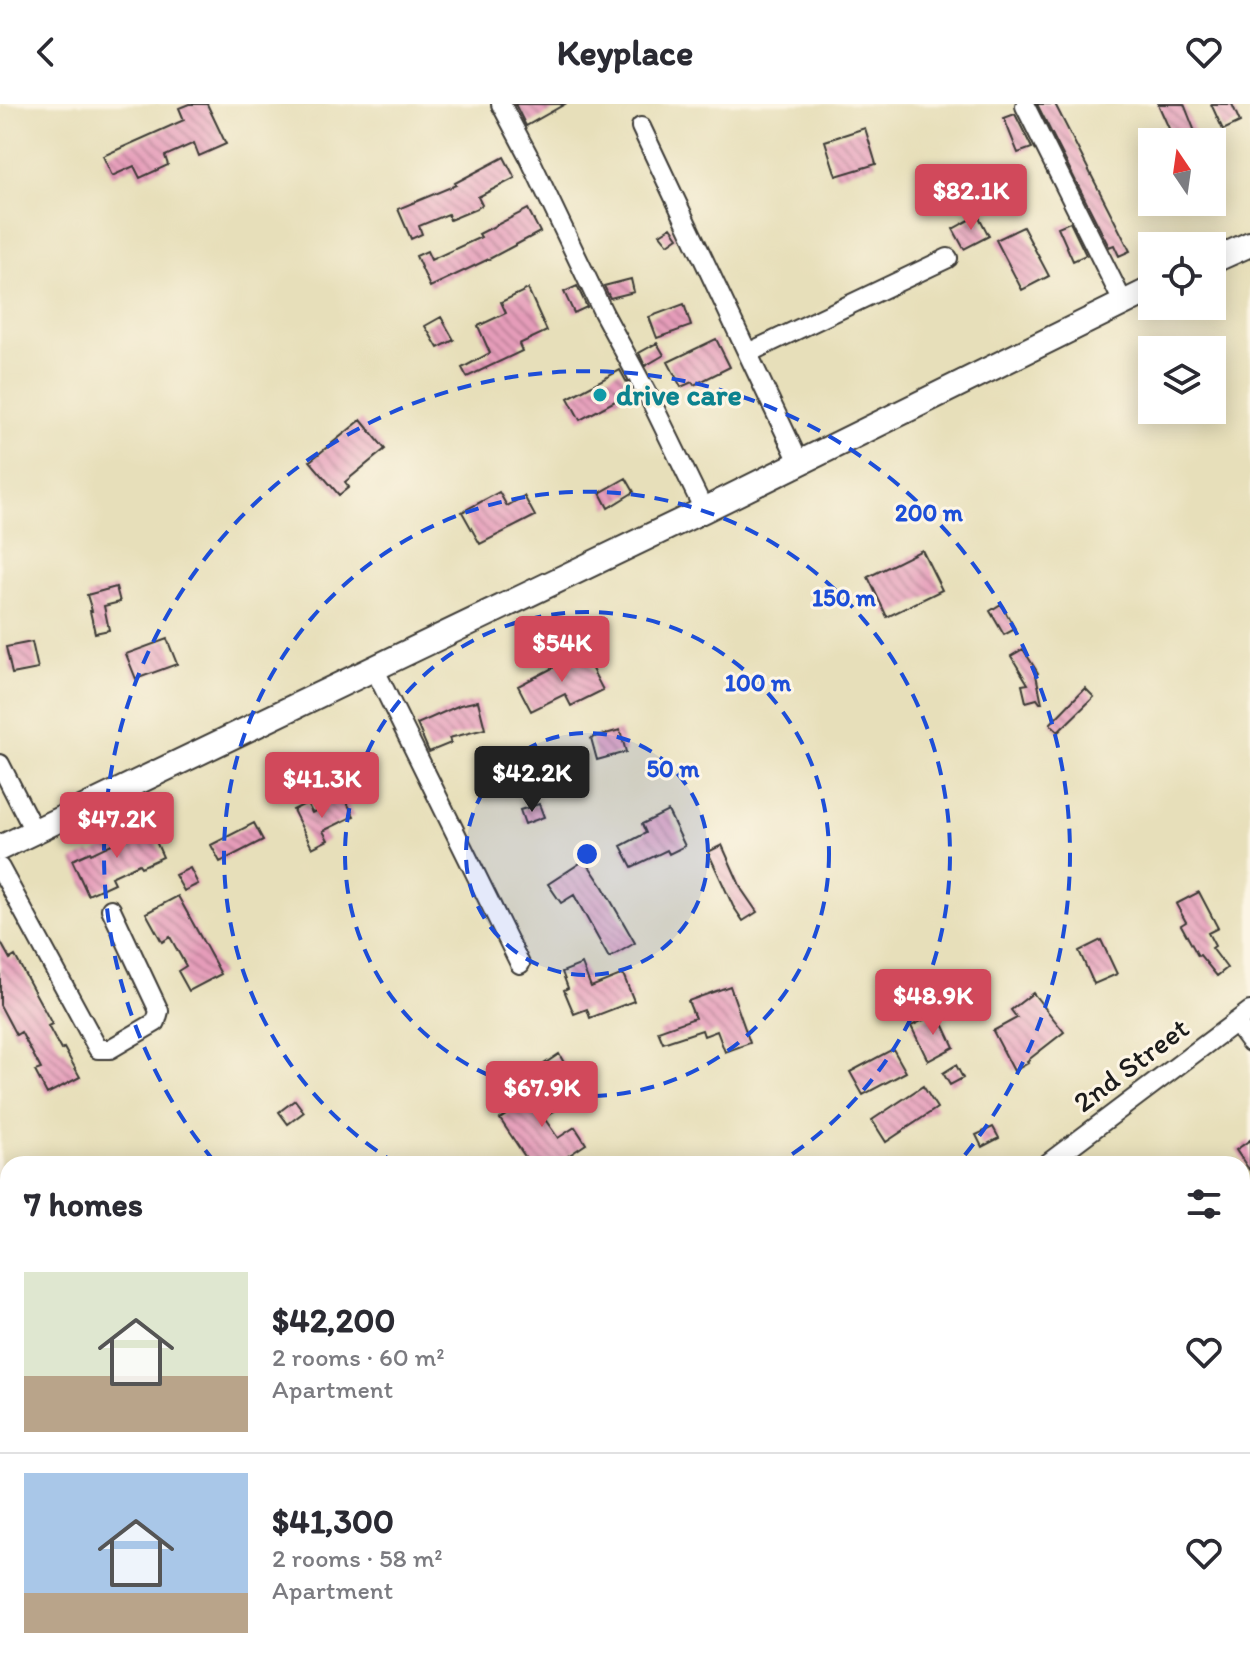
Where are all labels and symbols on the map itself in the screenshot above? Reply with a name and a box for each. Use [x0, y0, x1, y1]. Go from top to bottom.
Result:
north arrow [1138, 128, 1226, 216]
pin: $82.1K [906, 164, 1036, 232]
place label: drive care [616, 376, 742, 413]
marker: drive care [591, 386, 609, 404]
text: 200 m [895, 498, 964, 527]
text: 150 m [812, 583, 877, 612]
pin: $54K [515, 616, 609, 684]
text: 100 m [725, 668, 792, 697]
pin: $42.2K [467, 746, 597, 814]
pin: $41.3K [257, 752, 387, 820]
text: 50 m [647, 754, 700, 783]
pin: $47.2K [52, 792, 182, 860]
centre of rings [573, 840, 601, 868]
pin: $48.9K [868, 969, 998, 1037]
street label: 2nd Street [1066, 1009, 1196, 1120]
pin: $67.9K [477, 1061, 607, 1129]

